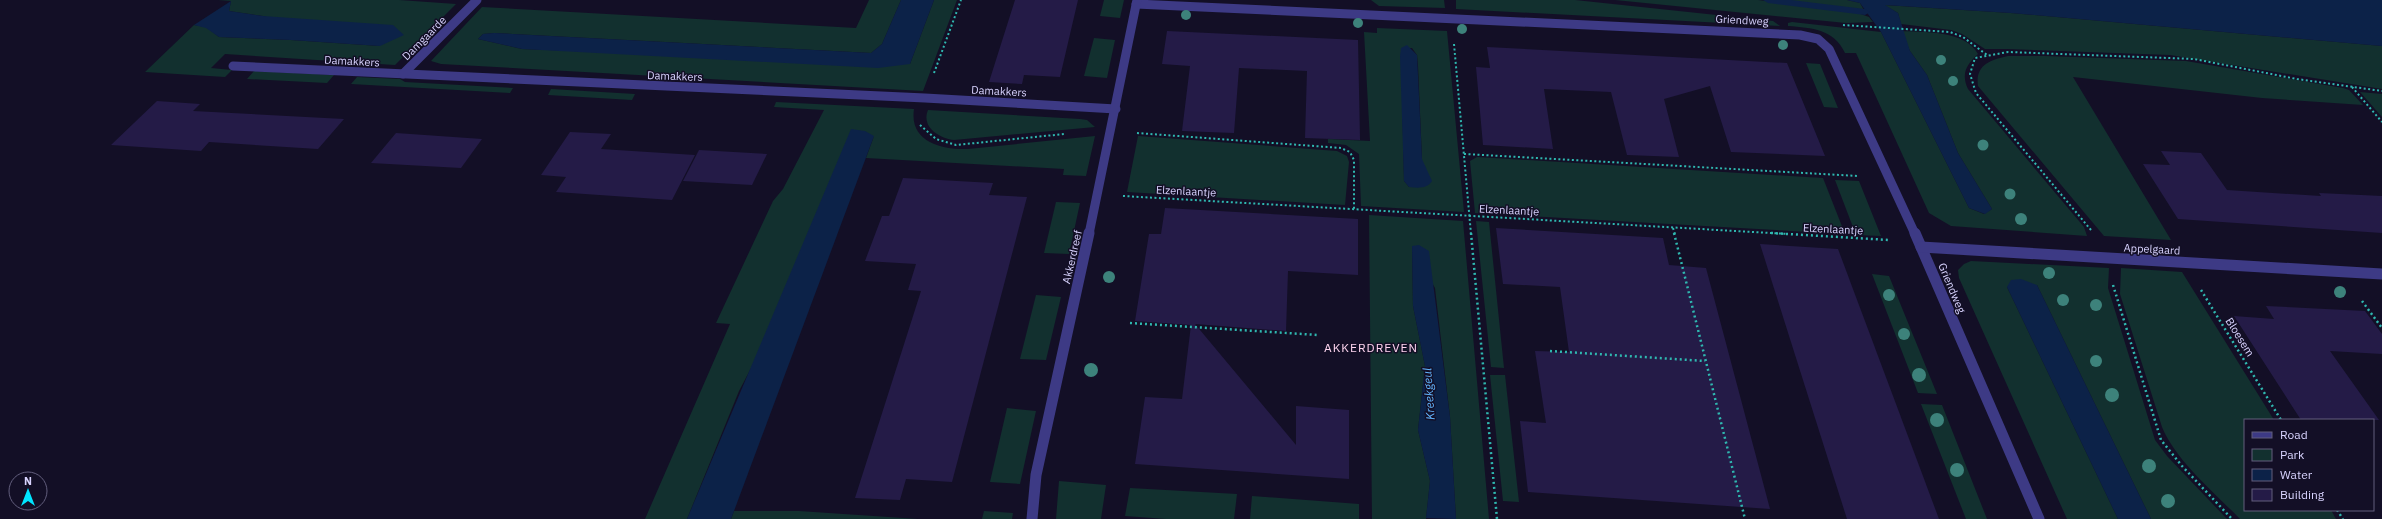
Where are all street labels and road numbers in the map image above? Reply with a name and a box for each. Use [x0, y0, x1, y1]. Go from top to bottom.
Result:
street label: Griendweg [1715, 12, 1769, 28]
street label: Damgaarde [399, 13, 449, 63]
street label: Damakkers [324, 53, 380, 69]
street label: Damakkers [647, 68, 703, 84]
street label: Damakkers [971, 83, 1027, 99]
street label: Elzenlaantje [1156, 182, 1216, 200]
street label: Elzenlaantje [1479, 201, 1539, 219]
street label: Elzenlaantje [1803, 220, 1863, 238]
street label: Akkerdreef [1059, 228, 1085, 285]
street label: Appelgaard [2123, 241, 2181, 257]
street label: Griendweg [1935, 261, 1969, 315]
street label: Bloesem [2223, 315, 2257, 359]

